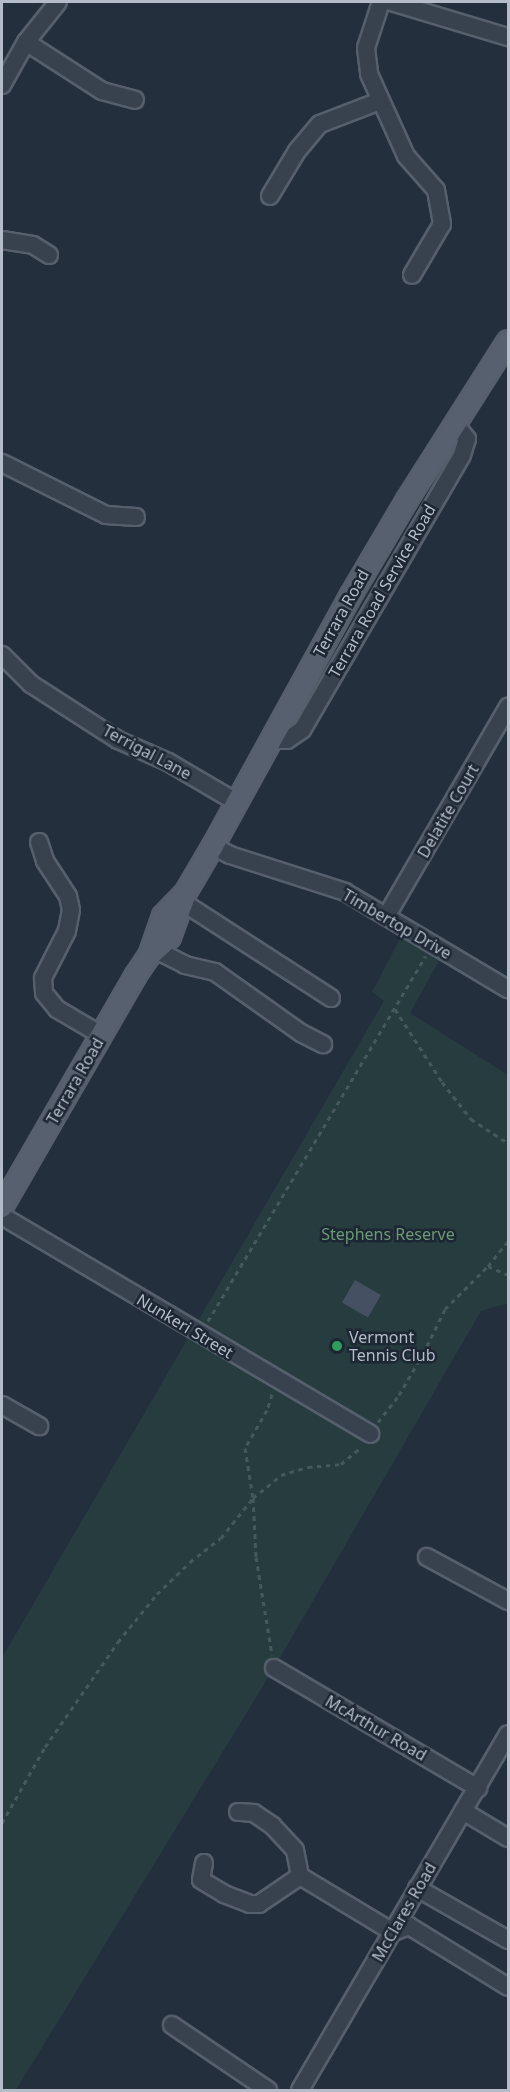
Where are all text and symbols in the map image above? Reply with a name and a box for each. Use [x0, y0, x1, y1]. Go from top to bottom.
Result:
street label: Terrara Road Service Road [325, 501, 439, 681]
street label: Terrara Road [309, 566, 373, 660]
street label: Terrigal Lane [99, 721, 195, 783]
street label: Delatite Court [414, 761, 482, 861]
street label: Timbertop Drive [339, 885, 455, 963]
street label: Terrara Road [43, 1034, 107, 1128]
park label: Stephens Reserve [321, 1224, 455, 1244]
street label: Nunkeri Street [133, 1290, 237, 1362]
place label: Vermont Tennis Club [349, 1327, 435, 1365]
marker: Vermont Tennis Club [330, 1339, 344, 1353]
street label: McArthur Road [322, 1691, 430, 1765]
street label: McClares Road [368, 1859, 440, 1965]

